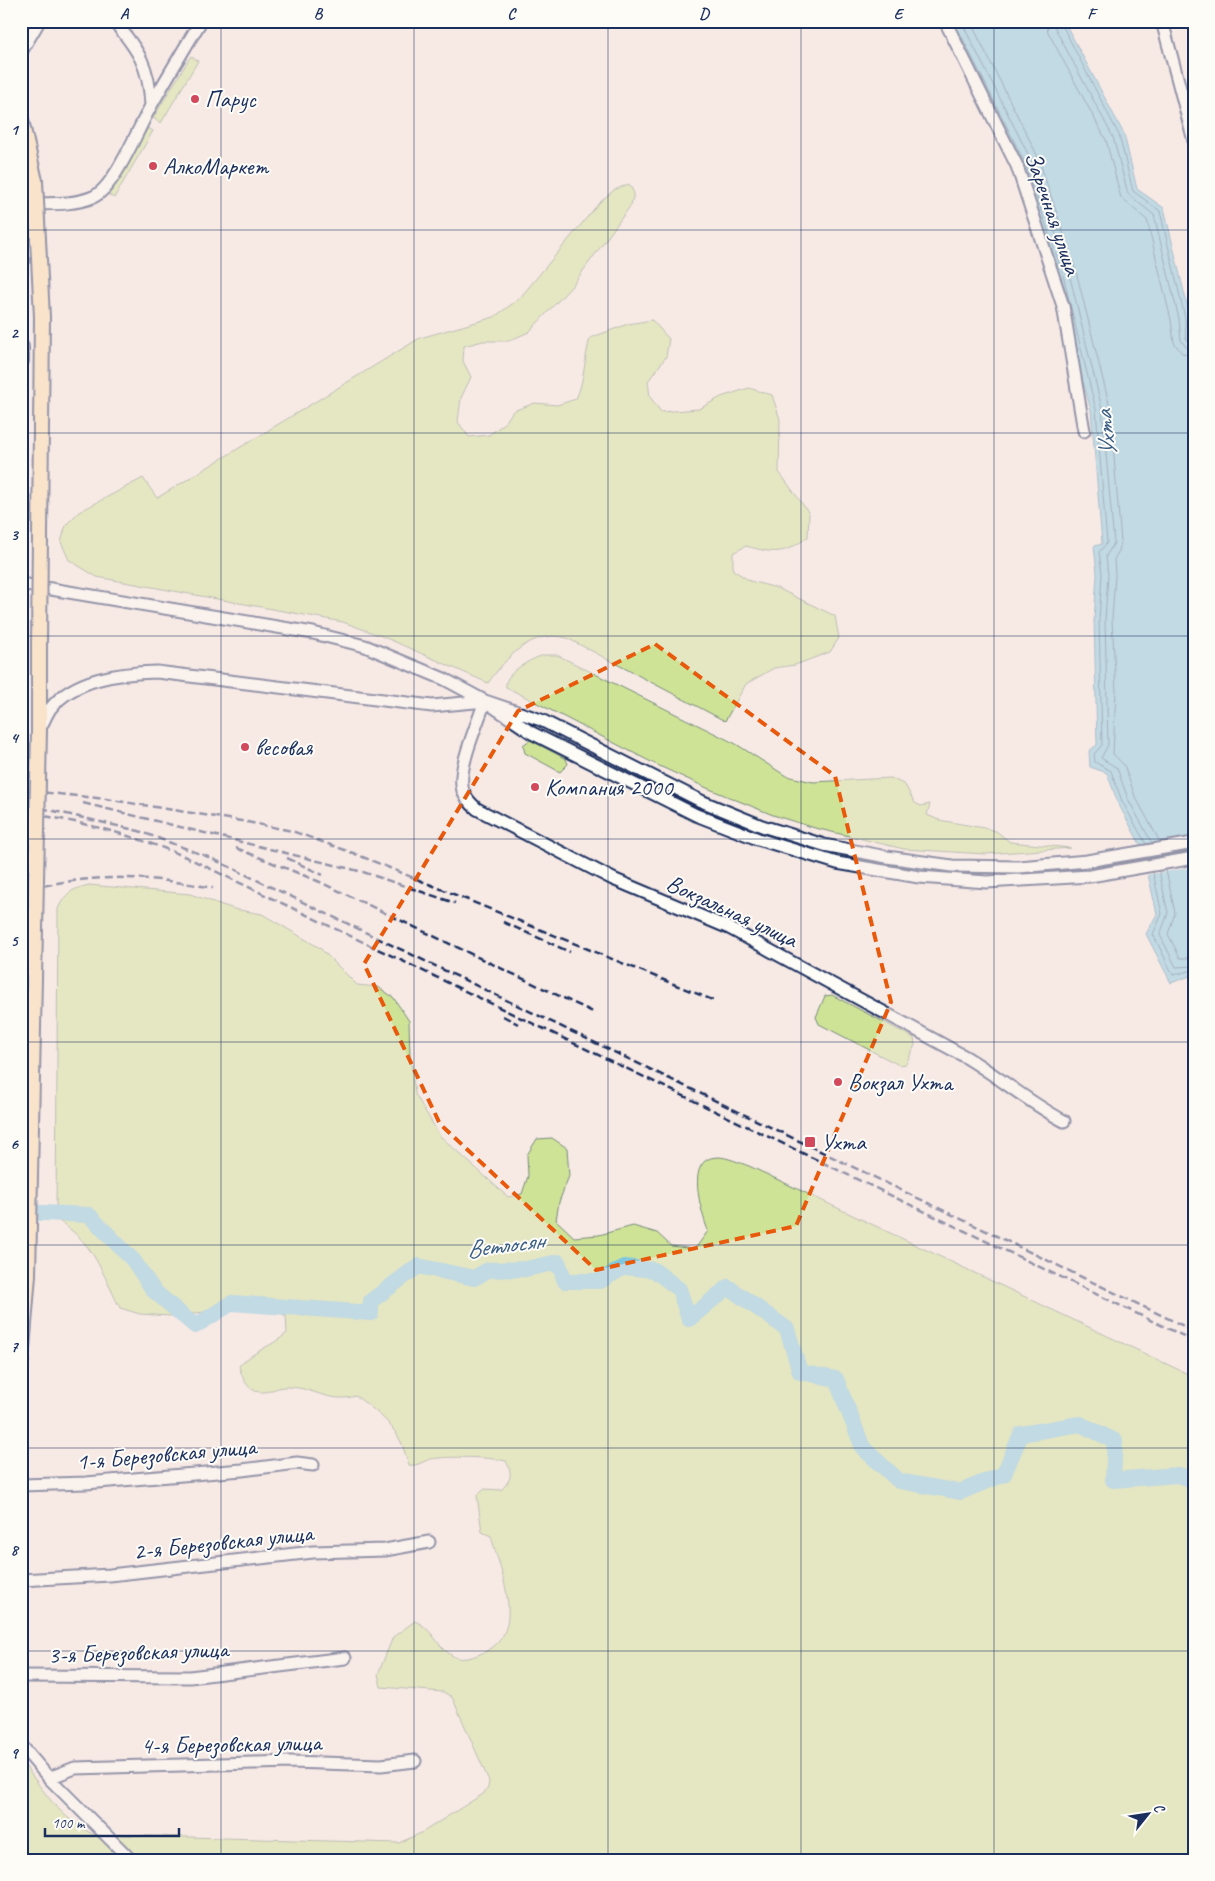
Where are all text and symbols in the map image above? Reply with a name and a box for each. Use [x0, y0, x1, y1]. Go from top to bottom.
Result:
text: A [120, 4, 130, 24]
text: B [314, 4, 324, 24]
text: C [507, 4, 517, 24]
text: D [699, 4, 710, 24]
text: E [894, 4, 905, 24]
text: F [1087, 4, 1098, 24]
place label: Парус [205, 84, 257, 114]
marker: Парус [189, 93, 201, 105]
text: 1 [10, 120, 19, 140]
street label: Заречная улица [1018, 147, 1089, 280]
place label: АлкоМаркет [163, 151, 269, 181]
marker: АлкоМаркет [147, 160, 159, 172]
text: 2 [10, 323, 19, 343]
water label: Ухта [1087, 407, 1125, 459]
text: 3 [10, 525, 19, 545]
text: 4 [10, 728, 19, 748]
place label: весовая [255, 732, 314, 762]
marker: весовая [239, 741, 251, 753]
place label: Компания 2000 [545, 772, 675, 802]
marker: Компания 2000 [529, 781, 541, 793]
street label: Вокзальная улица [662, 868, 804, 955]
text: 5 [11, 931, 20, 951]
place label: Вокзал Ухта [848, 1067, 954, 1097]
marker: Вокзал Ухта [832, 1076, 844, 1088]
place label: Ухта [821, 1127, 867, 1157]
text: 6 [10, 1134, 19, 1154]
marker: Ухта [803, 1135, 817, 1149]
water label: Ветлосян [465, 1224, 549, 1266]
text: 7 [10, 1337, 19, 1357]
street label: 1-я Березовская улица [75, 1431, 259, 1477]
street label: 2-я Березовская улица [132, 1517, 316, 1566]
text: 8 [10, 1540, 19, 1560]
street label: 3-я Березовская улица [47, 1634, 231, 1670]
street label: 4-я Березовская улица [141, 1727, 324, 1761]
text: 9 [10, 1743, 19, 1763]
north arrow [1122, 1788, 1172, 1838]
text: С [1150, 1801, 1169, 1817]
scale bar [45, 1806, 179, 1838]
text: 100 m [52, 1814, 86, 1833]

